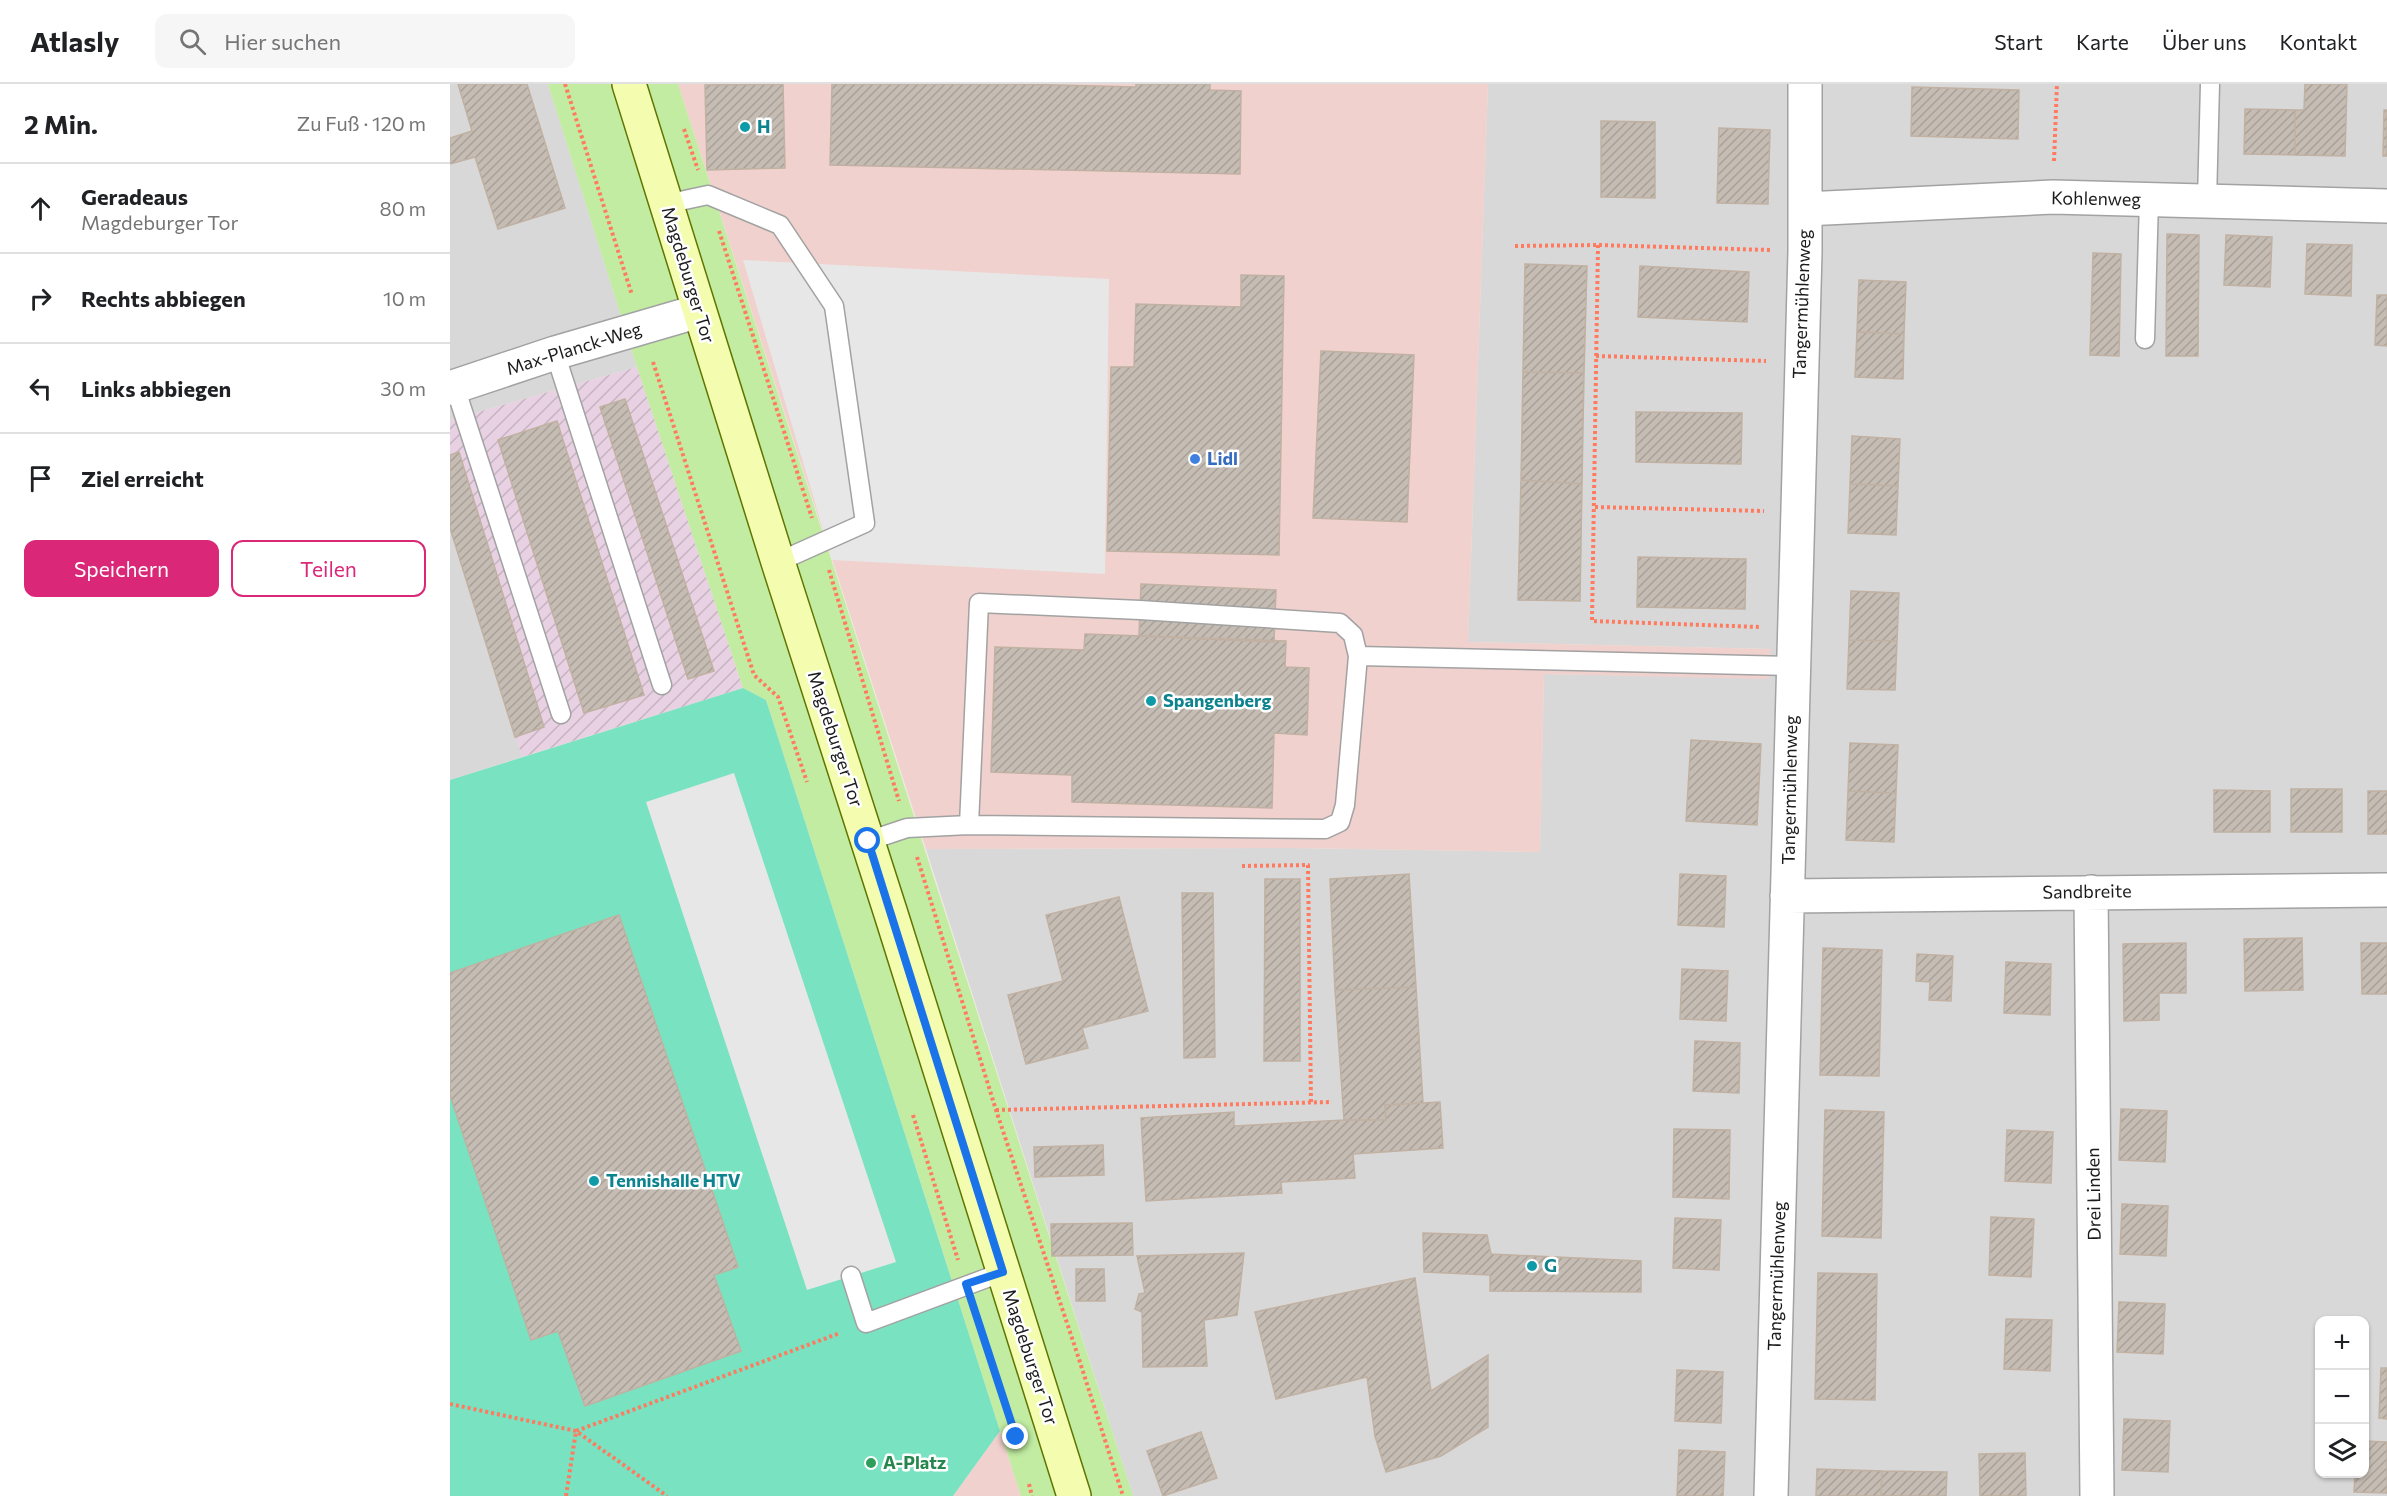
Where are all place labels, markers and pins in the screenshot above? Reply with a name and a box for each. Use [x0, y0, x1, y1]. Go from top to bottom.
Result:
place label: H [757, 115, 771, 137]
marker: H [738, 120, 752, 134]
place label: Lidl [1207, 447, 1238, 469]
marker: Lidl [1188, 452, 1202, 466]
place label: Spangenberg [1163, 689, 1272, 711]
marker: Spangenberg [1144, 694, 1158, 708]
place label: Tennishalle HTV [606, 1169, 741, 1191]
marker: Tennishalle HTV [587, 1174, 601, 1188]
place label: G [1544, 1254, 1557, 1276]
marker: G [1525, 1259, 1539, 1273]
place label: A-Platz [883, 1451, 946, 1473]
marker: A-Platz [864, 1456, 878, 1470]

